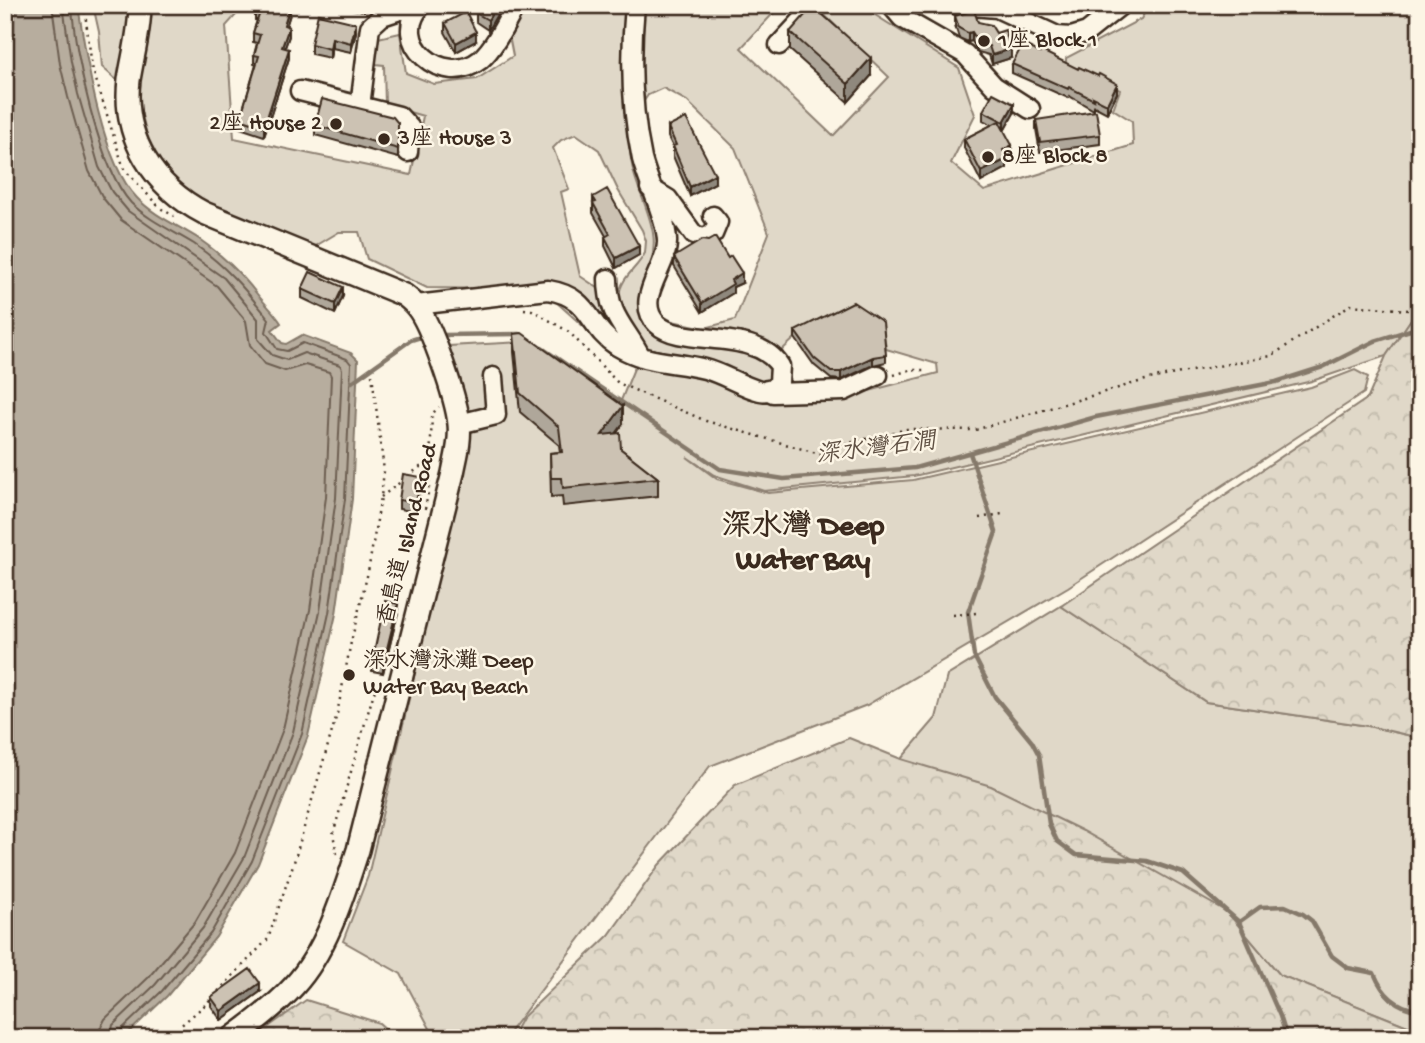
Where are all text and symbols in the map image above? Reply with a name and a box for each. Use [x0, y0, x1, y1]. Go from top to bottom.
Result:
place label: 1座 Block 1 [997, 27, 1097, 55]
marker: 1座 Block 1 [976, 33, 992, 49]
place label: 2座 House 2 [209, 110, 322, 138]
marker: 2座 House 2 [328, 116, 344, 132]
place label: 3座 House 3 [397, 125, 512, 153]
marker: 3座 House 3 [376, 131, 392, 147]
place label: 8座 Block 8 [1002, 143, 1108, 171]
marker: 8座 Block 8 [980, 149, 996, 165]
water label: 深水灣石澗 [815, 427, 940, 472]
street label: 香島道 Island Road [372, 440, 445, 629]
district label: 深水灣 Deep Water Bay [722, 509, 884, 580]
place label: 深水灣泳灘 Deep Water Bay Beach [363, 648, 534, 702]
marker: 深水灣泳灘 Deep Water Bay Beach [341, 667, 357, 683]

